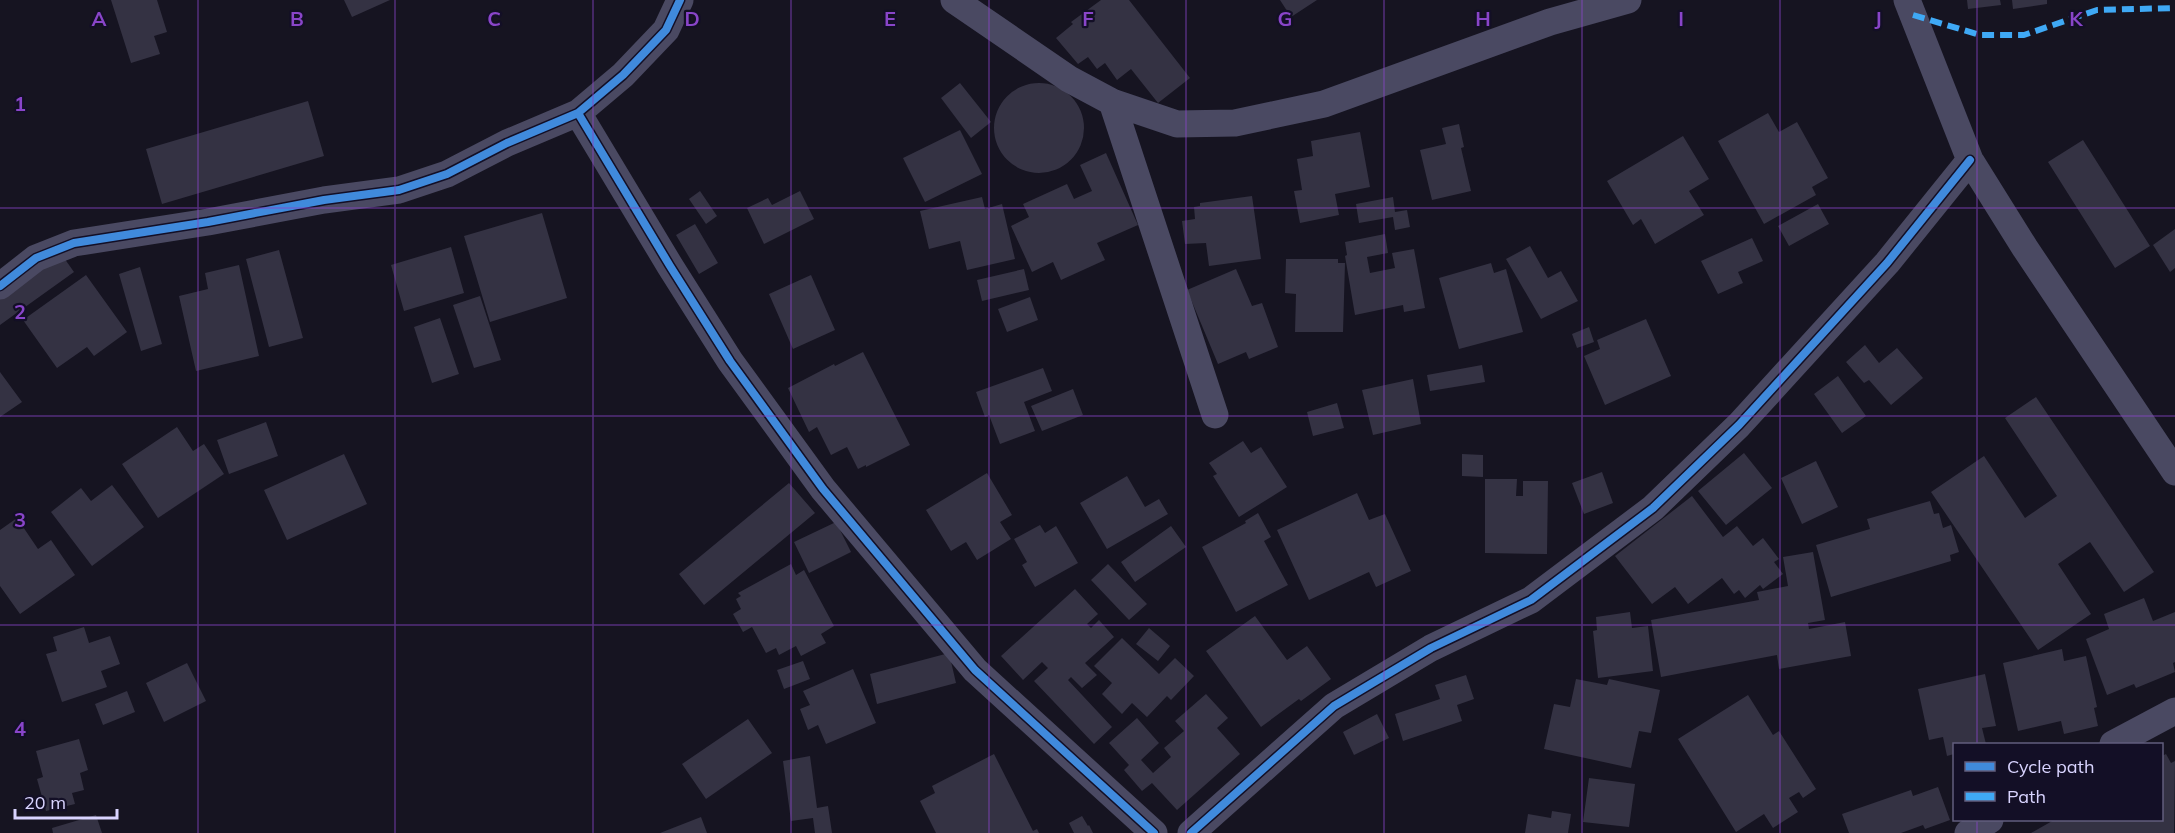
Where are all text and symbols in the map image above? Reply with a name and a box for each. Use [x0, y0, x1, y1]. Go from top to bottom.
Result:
text: A [92, 6, 107, 31]
text: B [290, 6, 304, 31]
text: C [487, 6, 501, 31]
text: D [684, 6, 700, 31]
text: E [884, 6, 896, 31]
text: F [1082, 6, 1094, 31]
text: G [1278, 6, 1292, 31]
text: H [1475, 6, 1491, 31]
text: I [1678, 6, 1684, 31]
text: J [1874, 6, 1882, 31]
text: K [2069, 6, 2083, 31]
text: 1 [14, 91, 26, 116]
text: 2 [14, 299, 26, 324]
text: 3 [14, 507, 26, 532]
text: 4 [14, 716, 26, 741]
legend [1953, 743, 2163, 821]
text: Cycle path [2007, 755, 2094, 778]
scale bar [15, 782, 117, 820]
text: Path [2007, 785, 2046, 808]
text: 20 m [24, 791, 66, 814]

